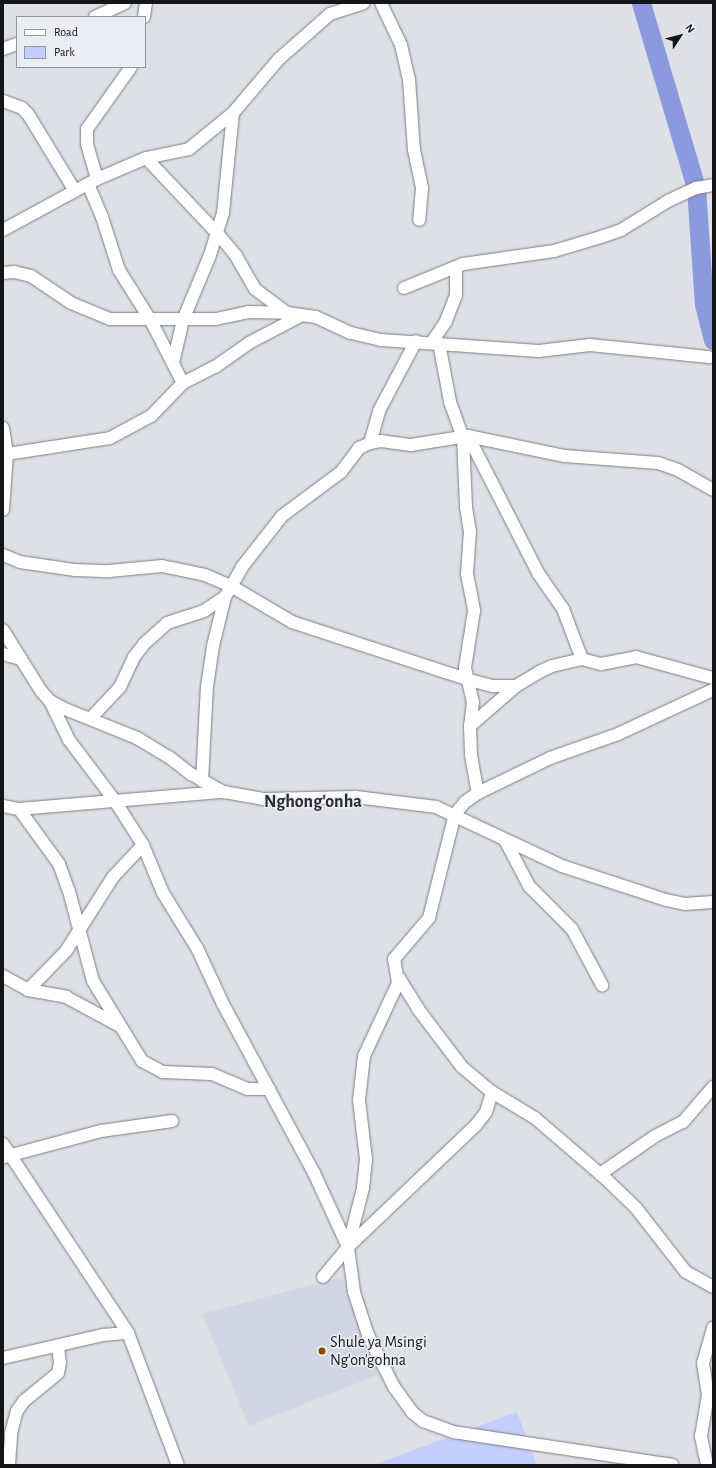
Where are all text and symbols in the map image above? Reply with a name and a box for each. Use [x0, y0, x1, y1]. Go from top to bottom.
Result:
legend [16, 16, 146, 68]
north arrow [660, 16, 700, 56]
text: N [683, 22, 697, 35]
text: Road [54, 26, 78, 38]
text: Park [54, 46, 75, 58]
district label: Nghong'onha [264, 791, 362, 813]
place label: Shule ya Msingi Ng'on'gohna [330, 1332, 427, 1370]
marker: Shule ya Msingi Ng'on'gohna [317, 1346, 327, 1356]

